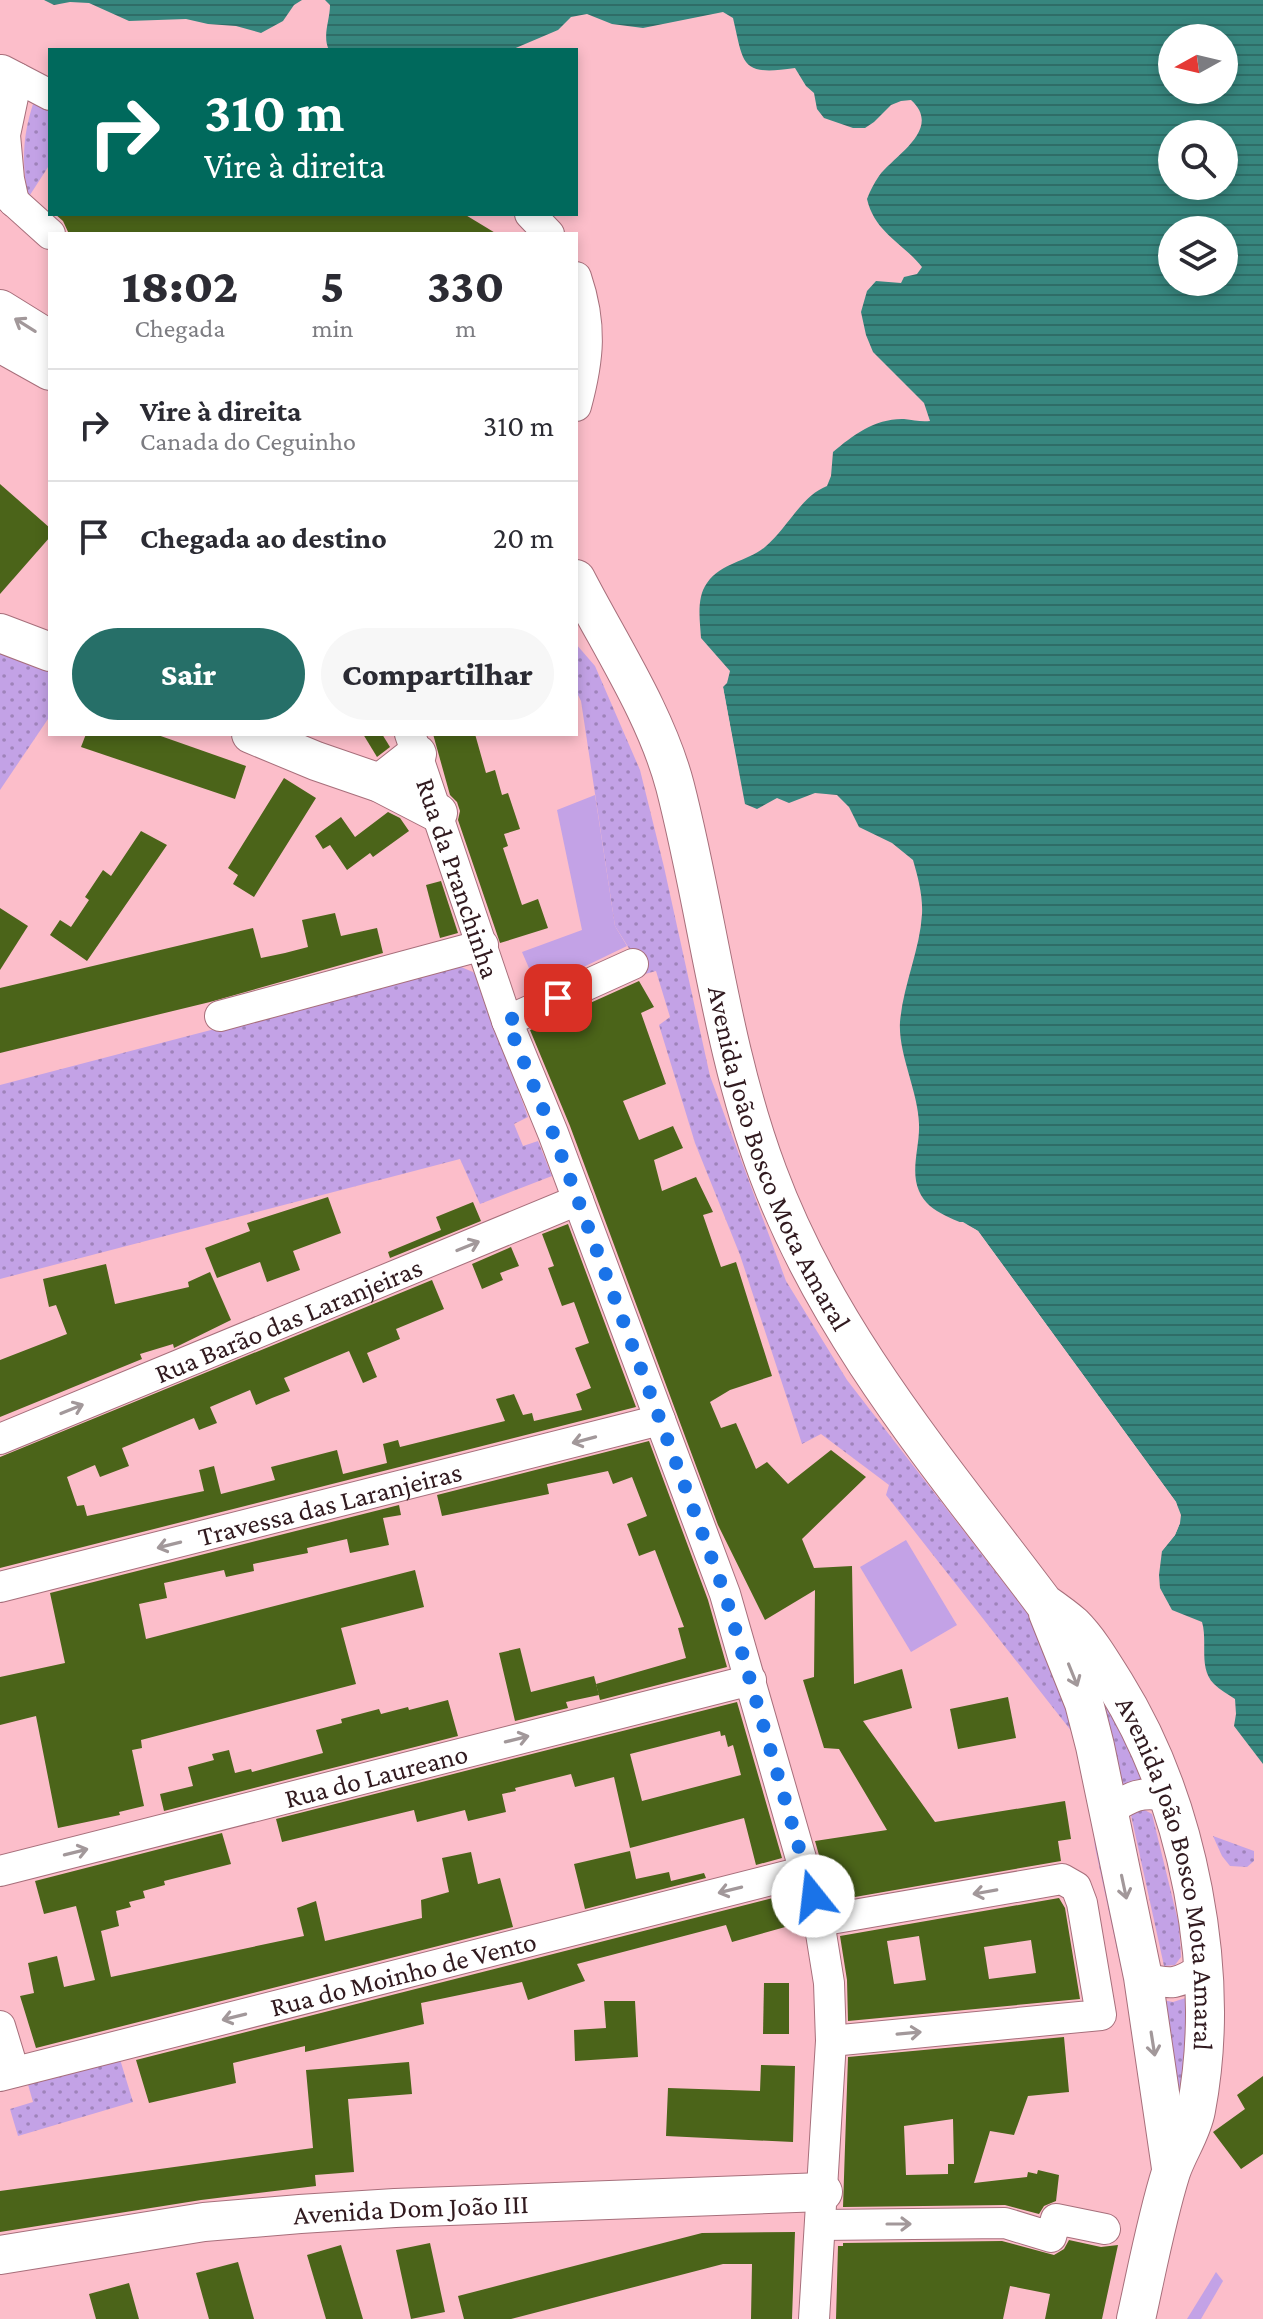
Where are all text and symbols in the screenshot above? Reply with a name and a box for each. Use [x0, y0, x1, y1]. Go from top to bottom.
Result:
north arrow [1158, 24, 1238, 104]
map controls [1158, 24, 1238, 296]
icon: right [72, 80, 176, 184]
text: 310 m [204, 81, 345, 143]
button: search [1158, 120, 1238, 200]
text: Vire à direita [204, 146, 385, 186]
button: layers [1158, 216, 1238, 296]
text: 18:02 [122, 259, 238, 312]
text: 5 [321, 259, 345, 312]
text: 330 [427, 259, 504, 312]
text: Chegada [134, 314, 225, 343]
text: min [312, 314, 353, 343]
text: m [455, 314, 476, 343]
one-way arrow [14, 316, 37, 332]
text: Vire à direita [140, 394, 302, 427]
icon: right [72, 403, 116, 447]
text: 310 m [483, 409, 554, 442]
text: Canada do Ceguinho [140, 427, 356, 456]
icon: arrive [72, 515, 116, 559]
text: Chegada ao destino [140, 521, 387, 554]
text: 20 m [493, 521, 554, 554]
button: Sair [72, 628, 305, 720]
button: Compartilhar [321, 628, 554, 720]
street label: Rua da Pranchinha [410, 774, 507, 982]
pin [524, 964, 592, 1032]
icon: arrive [536, 976, 580, 1020]
street label: Avenida João Bosco Mota Amaral [702, 983, 858, 1336]
one-way arrow [455, 1238, 480, 1252]
street label: Rua Barão das Laranjeiras [150, 1251, 427, 1389]
one-way arrow [59, 1400, 84, 1415]
one-way arrow [572, 1434, 598, 1449]
street label: Travessa das Laranjeiras [194, 1455, 465, 1552]
one-way arrow [157, 1538, 183, 1553]
one-way arrow [1066, 1662, 1081, 1687]
street label: Avenida João Bosco Mota Amaral [1110, 1691, 1220, 2052]
one-way arrow [504, 1731, 530, 1746]
street label: Rua do Laureano [281, 1737, 471, 1814]
one-way arrow [62, 1843, 88, 1858]
position arrow [771, 1854, 855, 1938]
one-way arrow [1117, 1874, 1132, 1899]
one-way arrow [718, 1884, 744, 1899]
one-way arrow [973, 1886, 999, 1901]
street label: Rua do Moinho de Vento [267, 1925, 539, 2022]
one-way arrow [222, 2010, 248, 2025]
one-way arrow [895, 2026, 922, 2041]
one-way arrow [1146, 2031, 1161, 2056]
street label: Avenida Dom João III [292, 2188, 529, 2230]
one-way arrow [885, 2216, 912, 2232]

